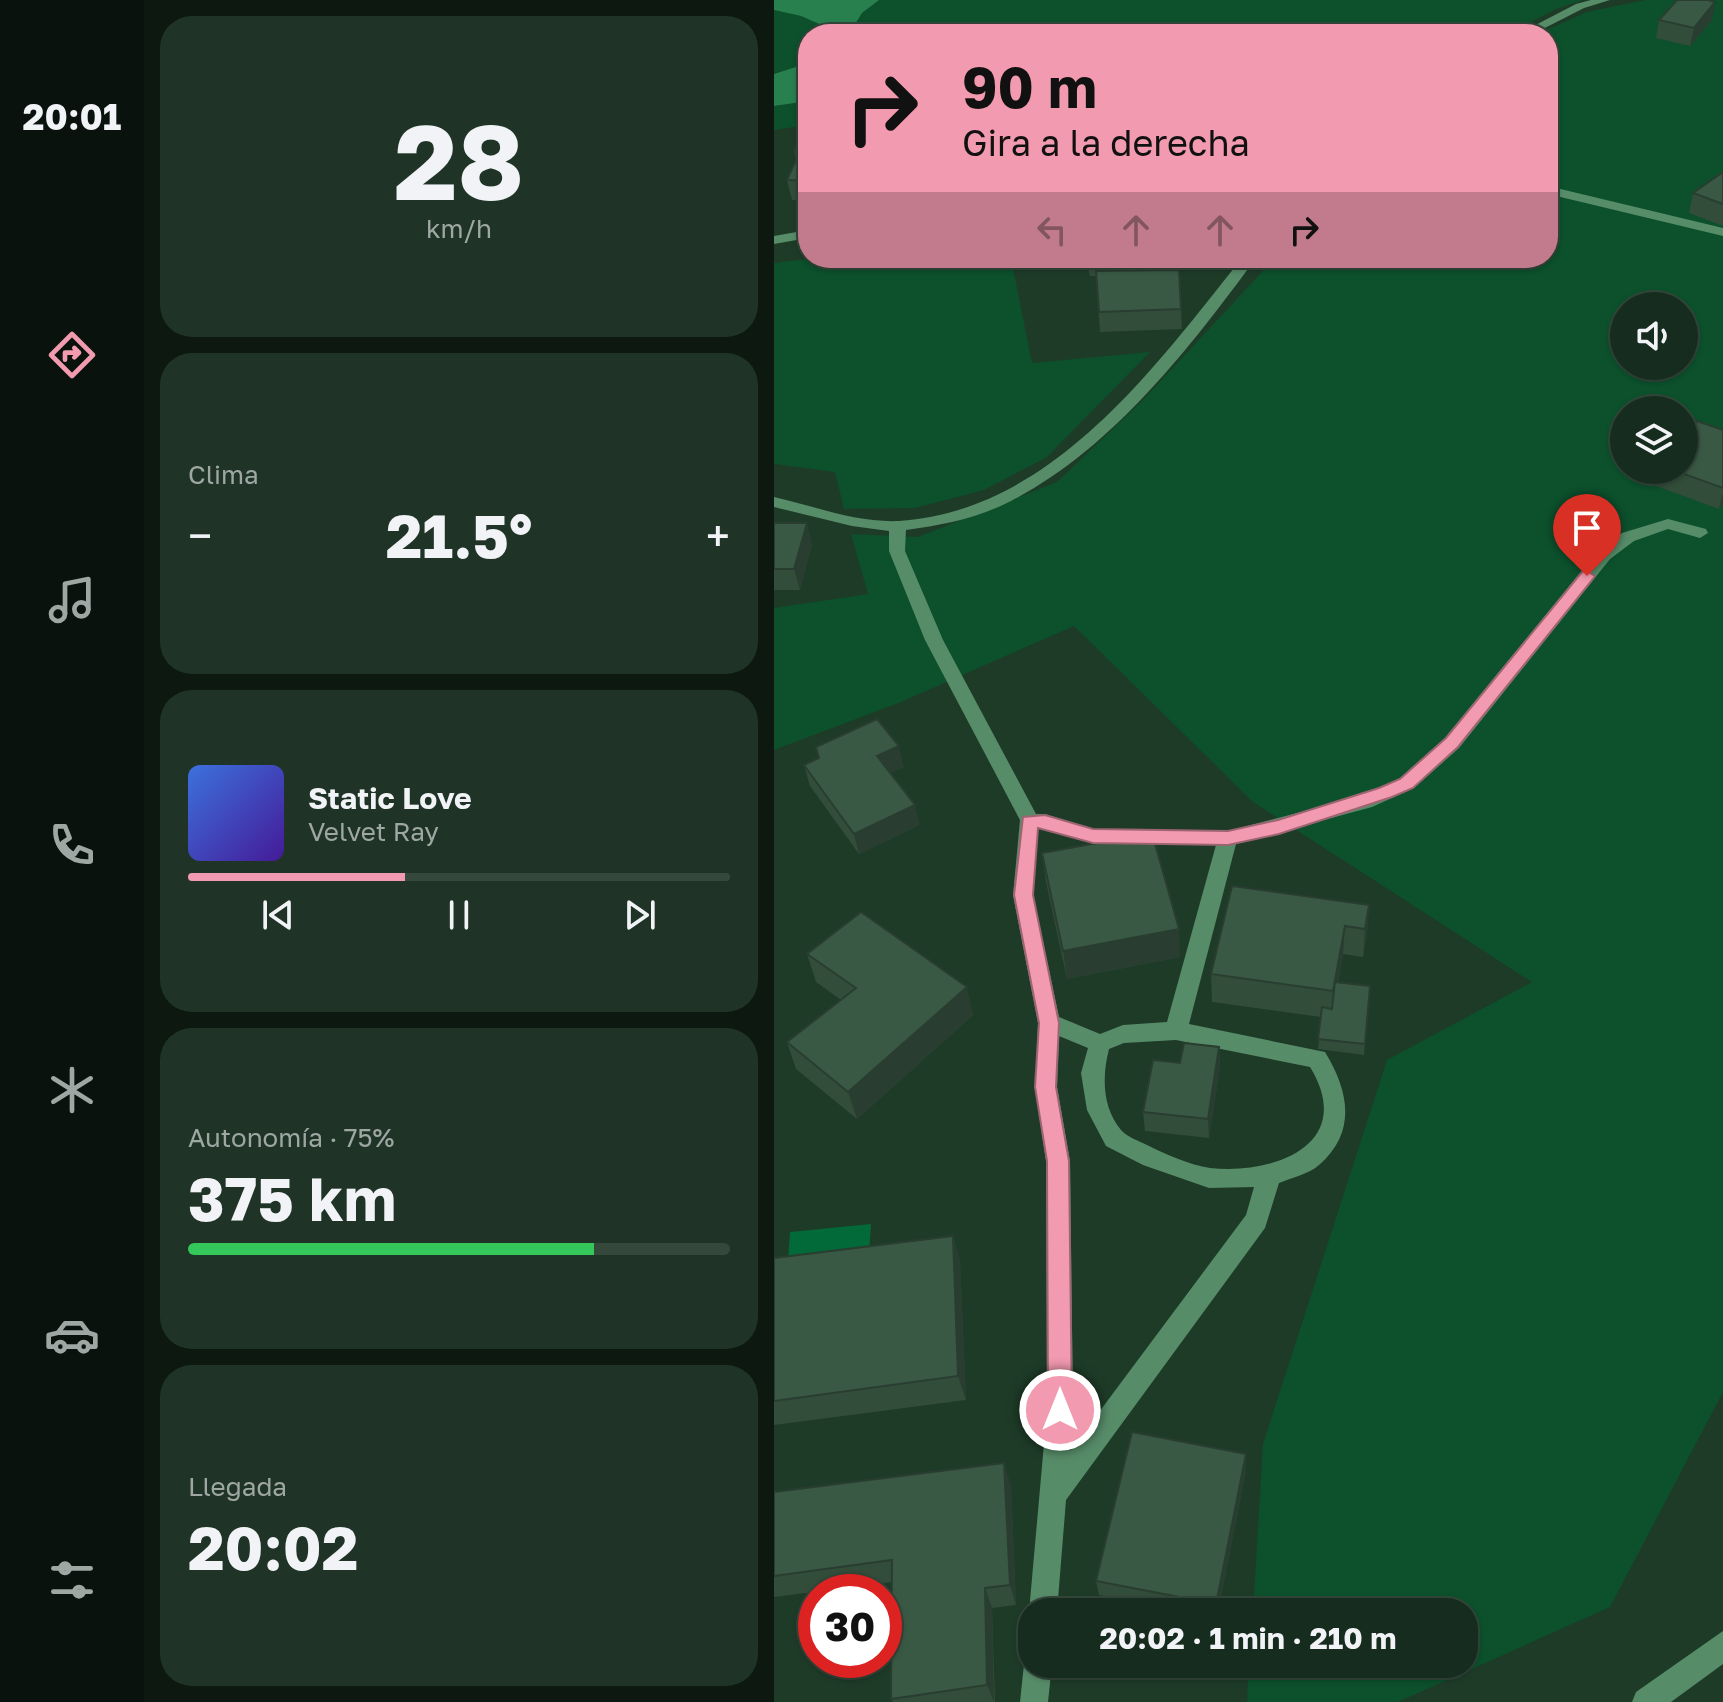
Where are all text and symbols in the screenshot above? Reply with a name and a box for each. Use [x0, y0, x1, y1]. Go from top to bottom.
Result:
text: 90 m [962, 53, 1097, 120]
icon: right [830, 56, 934, 160]
text: 20:01 [23, 95, 121, 138]
text: 28 [394, 98, 524, 223]
text: Gira a la derecha [962, 121, 1250, 164]
icon: left [1030, 208, 1074, 252]
icon: ahead [1114, 208, 1158, 252]
icon: ahead [1198, 208, 1242, 252]
icon: right [1282, 208, 1326, 252]
text: km/h [426, 213, 492, 244]
map controls [1610, 292, 1698, 484]
button: sound [1610, 292, 1698, 380]
icon: directions [44, 327, 100, 383]
button: layers [1610, 396, 1698, 484]
text: Clima [188, 459, 259, 490]
pin [1553, 494, 1621, 576]
text: 21.5° [386, 499, 532, 571]
icon: arrive [1565, 506, 1609, 550]
text: − [188, 509, 212, 562]
text: + [706, 509, 730, 562]
icon: music [44, 572, 100, 628]
text: Static Love [308, 780, 472, 816]
text: Velvet Ray [308, 816, 439, 847]
icon: phone [44, 817, 100, 873]
icon: previous [256, 893, 300, 937]
icon: pause [437, 893, 481, 937]
icon: next [618, 893, 662, 937]
icon: climate [44, 1062, 100, 1118]
text: Autonomía · 75% [188, 1122, 394, 1153]
text: 375 km [188, 1162, 396, 1234]
icon: car [44, 1307, 100, 1363]
position arrow [1018, 1368, 1102, 1452]
text: Llegada [188, 1471, 287, 1502]
text: 20:02 [188, 1511, 358, 1583]
icon: filters [44, 1552, 100, 1608]
speed limit sign: 30 [798, 1574, 902, 1678]
text: 20:02 · 1 min · 210 m [1100, 1620, 1396, 1656]

